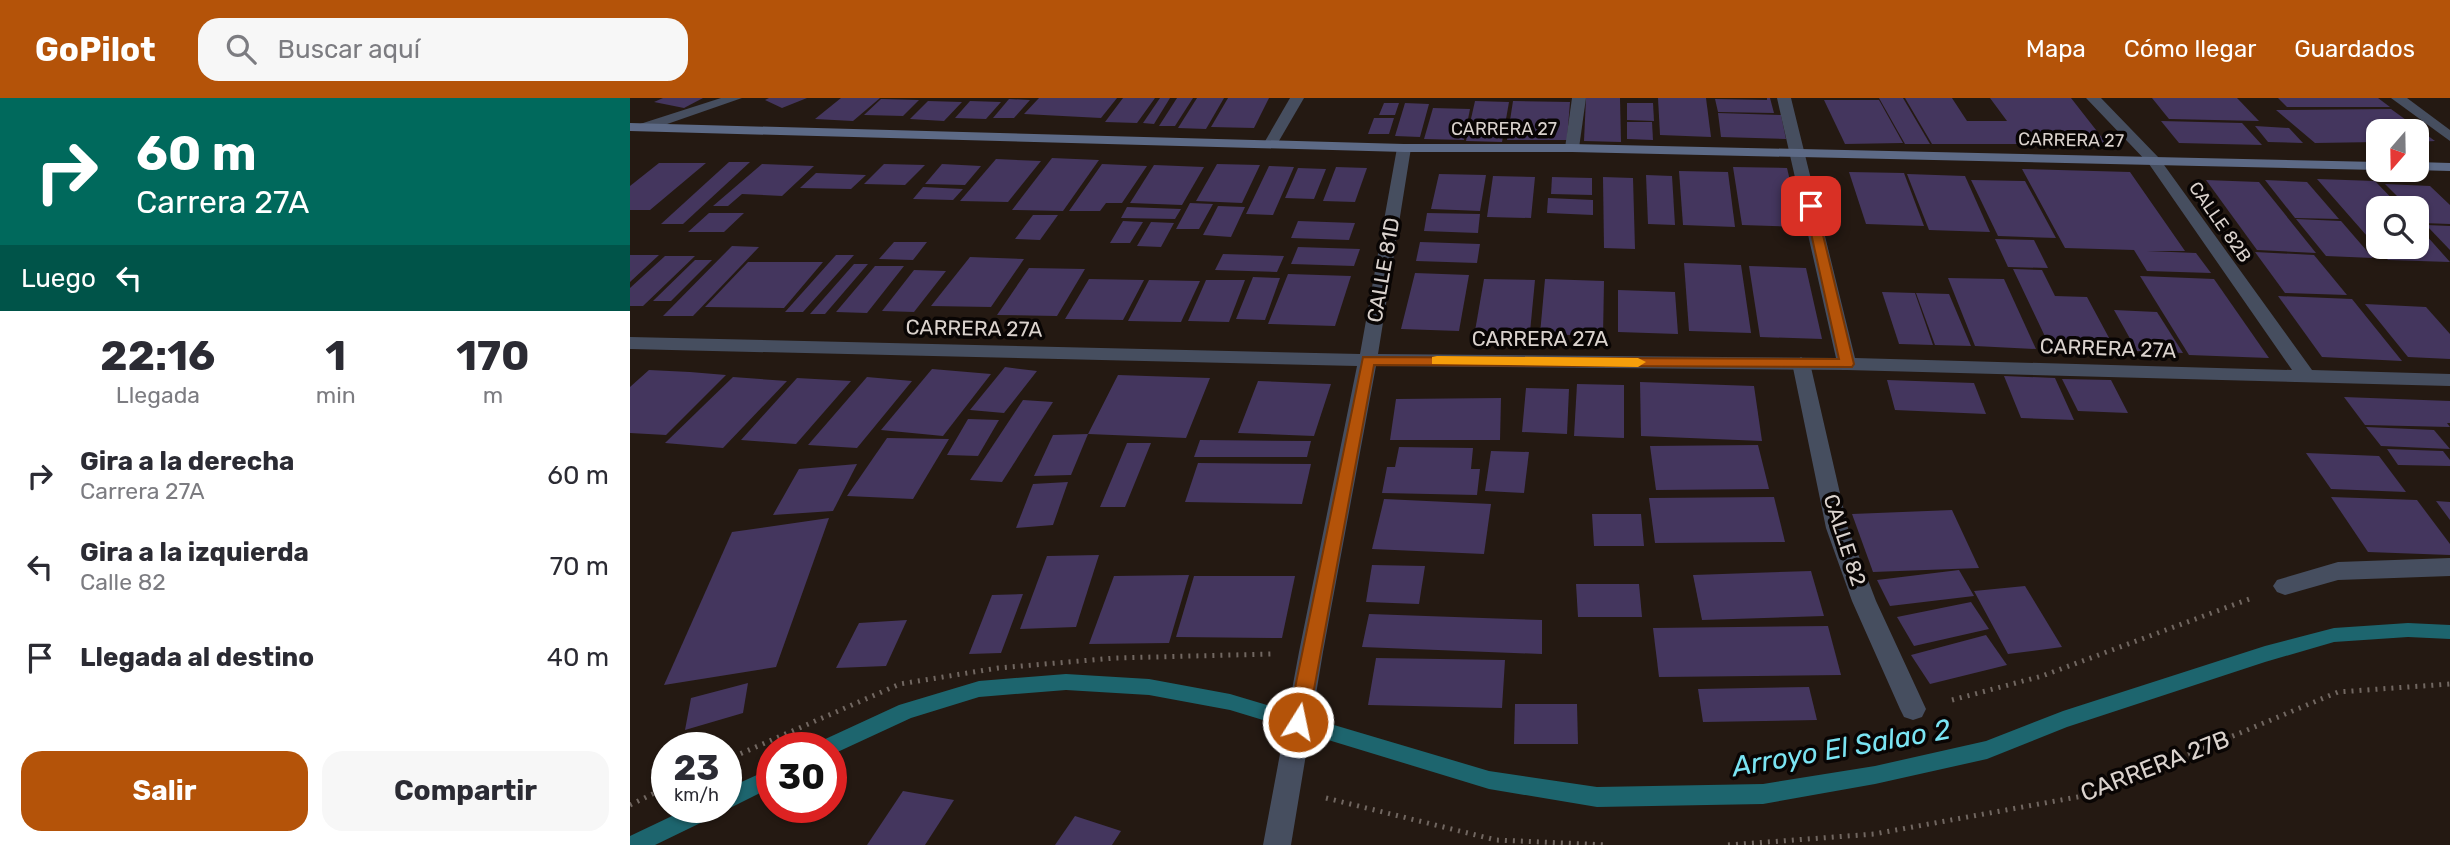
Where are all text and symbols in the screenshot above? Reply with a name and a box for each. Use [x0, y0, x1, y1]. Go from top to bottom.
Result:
search box [198, 18, 688, 81]
text: GoPilot [35, 30, 156, 69]
icon: search [222, 30, 260, 68]
text: Buscar aquí [278, 34, 420, 65]
text: Mapa [2026, 35, 2086, 63]
text: Cómo llegar [2124, 35, 2256, 63]
text: Guardados [2294, 35, 2415, 63]
street label: CARRERA 27 [1451, 118, 1557, 140]
north arrow [2366, 119, 2429, 182]
map controls [2366, 119, 2429, 259]
text: 60 m [136, 124, 257, 182]
icon: right [21, 126, 112, 217]
street label: CARRERA 27 [2018, 128, 2124, 152]
pin [1781, 176, 1841, 236]
street label: CALLE 82B [2184, 177, 2256, 267]
text: Carrera 27A [136, 183, 309, 221]
icon: arrive [1792, 187, 1830, 225]
button: search [2366, 196, 2429, 259]
street label: CALLE 81D [1361, 216, 1405, 324]
icon: left [110, 259, 148, 297]
text: Luego [21, 263, 96, 294]
street label: CARRERA 27A [905, 314, 1043, 342]
street label: CARRERA 27A [1472, 326, 1608, 351]
text: 22:16 [100, 331, 215, 381]
text: 1 [325, 331, 346, 381]
text: 170 [456, 331, 530, 381]
street label: CARRERA 27A [2039, 333, 2177, 363]
text: Llegada [116, 381, 200, 409]
text: min [316, 381, 356, 409]
text: m [483, 381, 503, 409]
text: Gira a la derecha [80, 446, 294, 477]
icon: right [21, 457, 59, 495]
text: 60 m [547, 460, 609, 491]
text: Carrera 27A [80, 477, 205, 505]
street label: CALLE 82 [1818, 491, 1872, 589]
text: Gira a la izquierda [80, 537, 309, 568]
icon: left [21, 548, 59, 586]
text: 70 m [550, 551, 609, 582]
text: Calle 82 [80, 568, 166, 596]
icon: arrive [21, 639, 59, 677]
text: Llegada al destino [80, 642, 314, 673]
text: 40 m [547, 642, 609, 673]
position arrow [1261, 685, 1335, 759]
water label: Arroyo El Salao 2 [1727, 712, 1953, 784]
street label: CARRERA 27B [2077, 725, 2233, 807]
speed limit sign: 30 [756, 732, 847, 823]
text: 23 [674, 747, 719, 789]
button: Salir [21, 751, 308, 831]
button: Compartir [322, 751, 609, 831]
text: km/h [674, 784, 719, 806]

